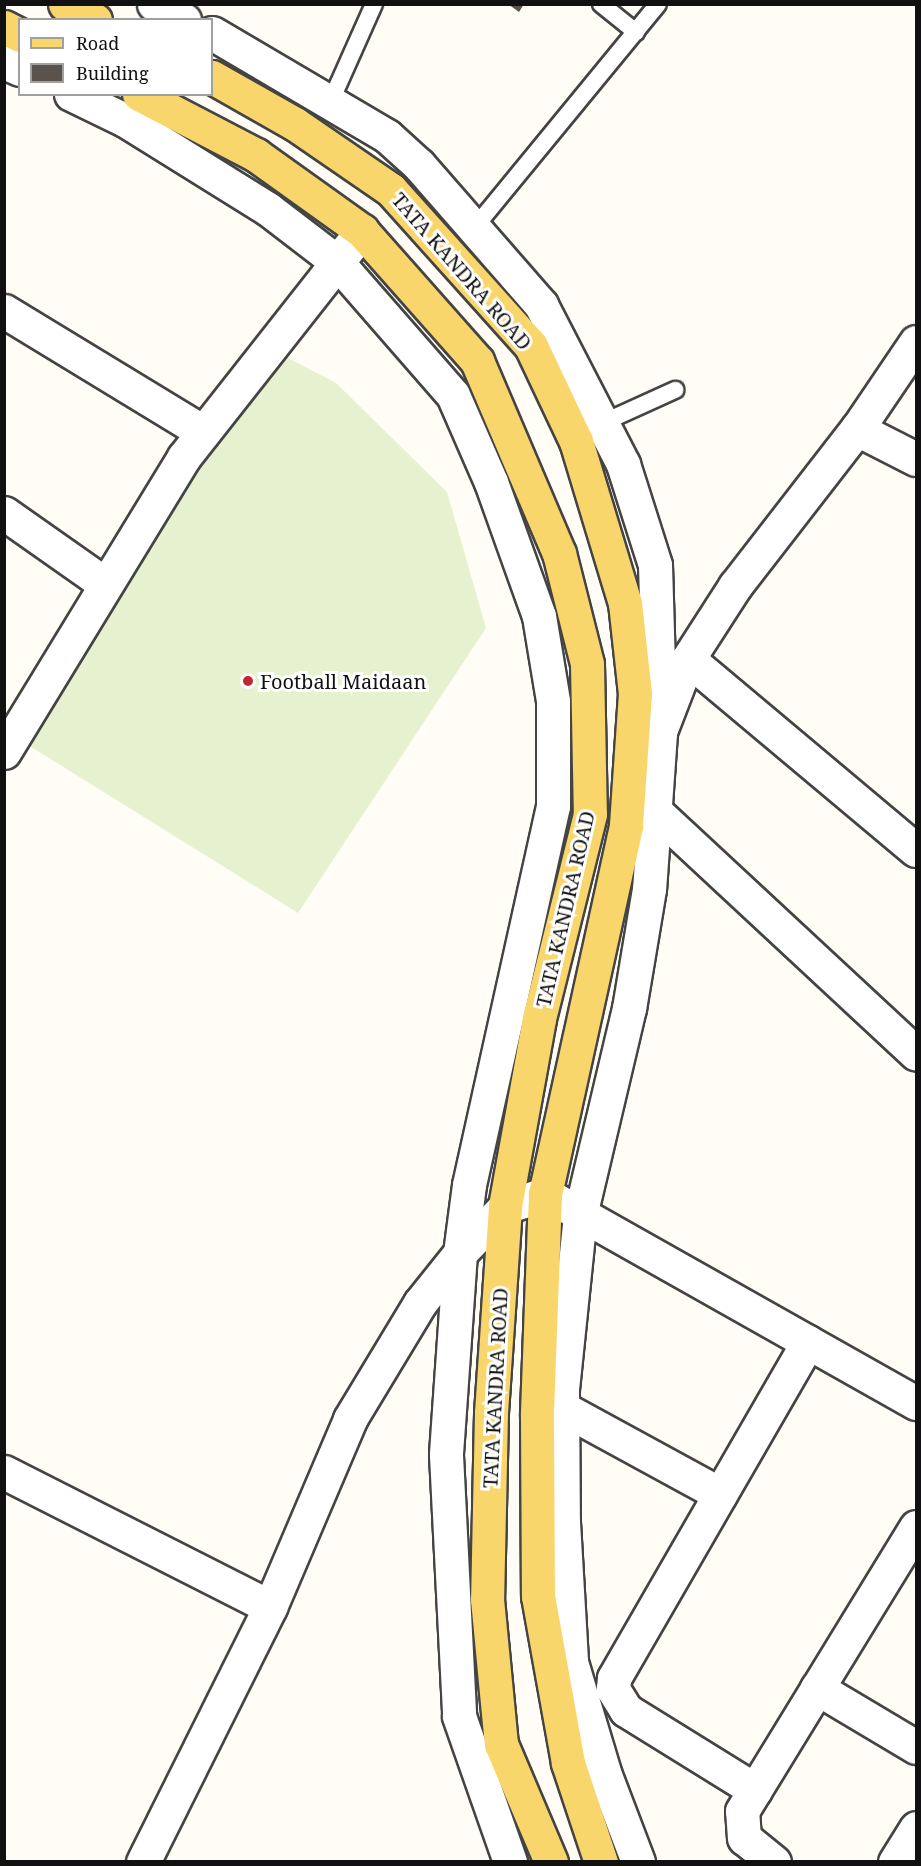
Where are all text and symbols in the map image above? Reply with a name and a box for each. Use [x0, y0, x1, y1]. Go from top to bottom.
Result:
legend [18, 18, 213, 96]
text: Road [76, 31, 119, 55]
text: Building [76, 61, 149, 85]
street label: TATA KANDRA ROAD [387, 187, 537, 355]
place label: Football Maidaan [260, 669, 426, 693]
marker: Football Maidaan [241, 674, 255, 688]
street label: TATA KANDRA ROAD [531, 809, 599, 1009]
street label: TATA KANDRA ROAD [478, 1287, 512, 1489]

